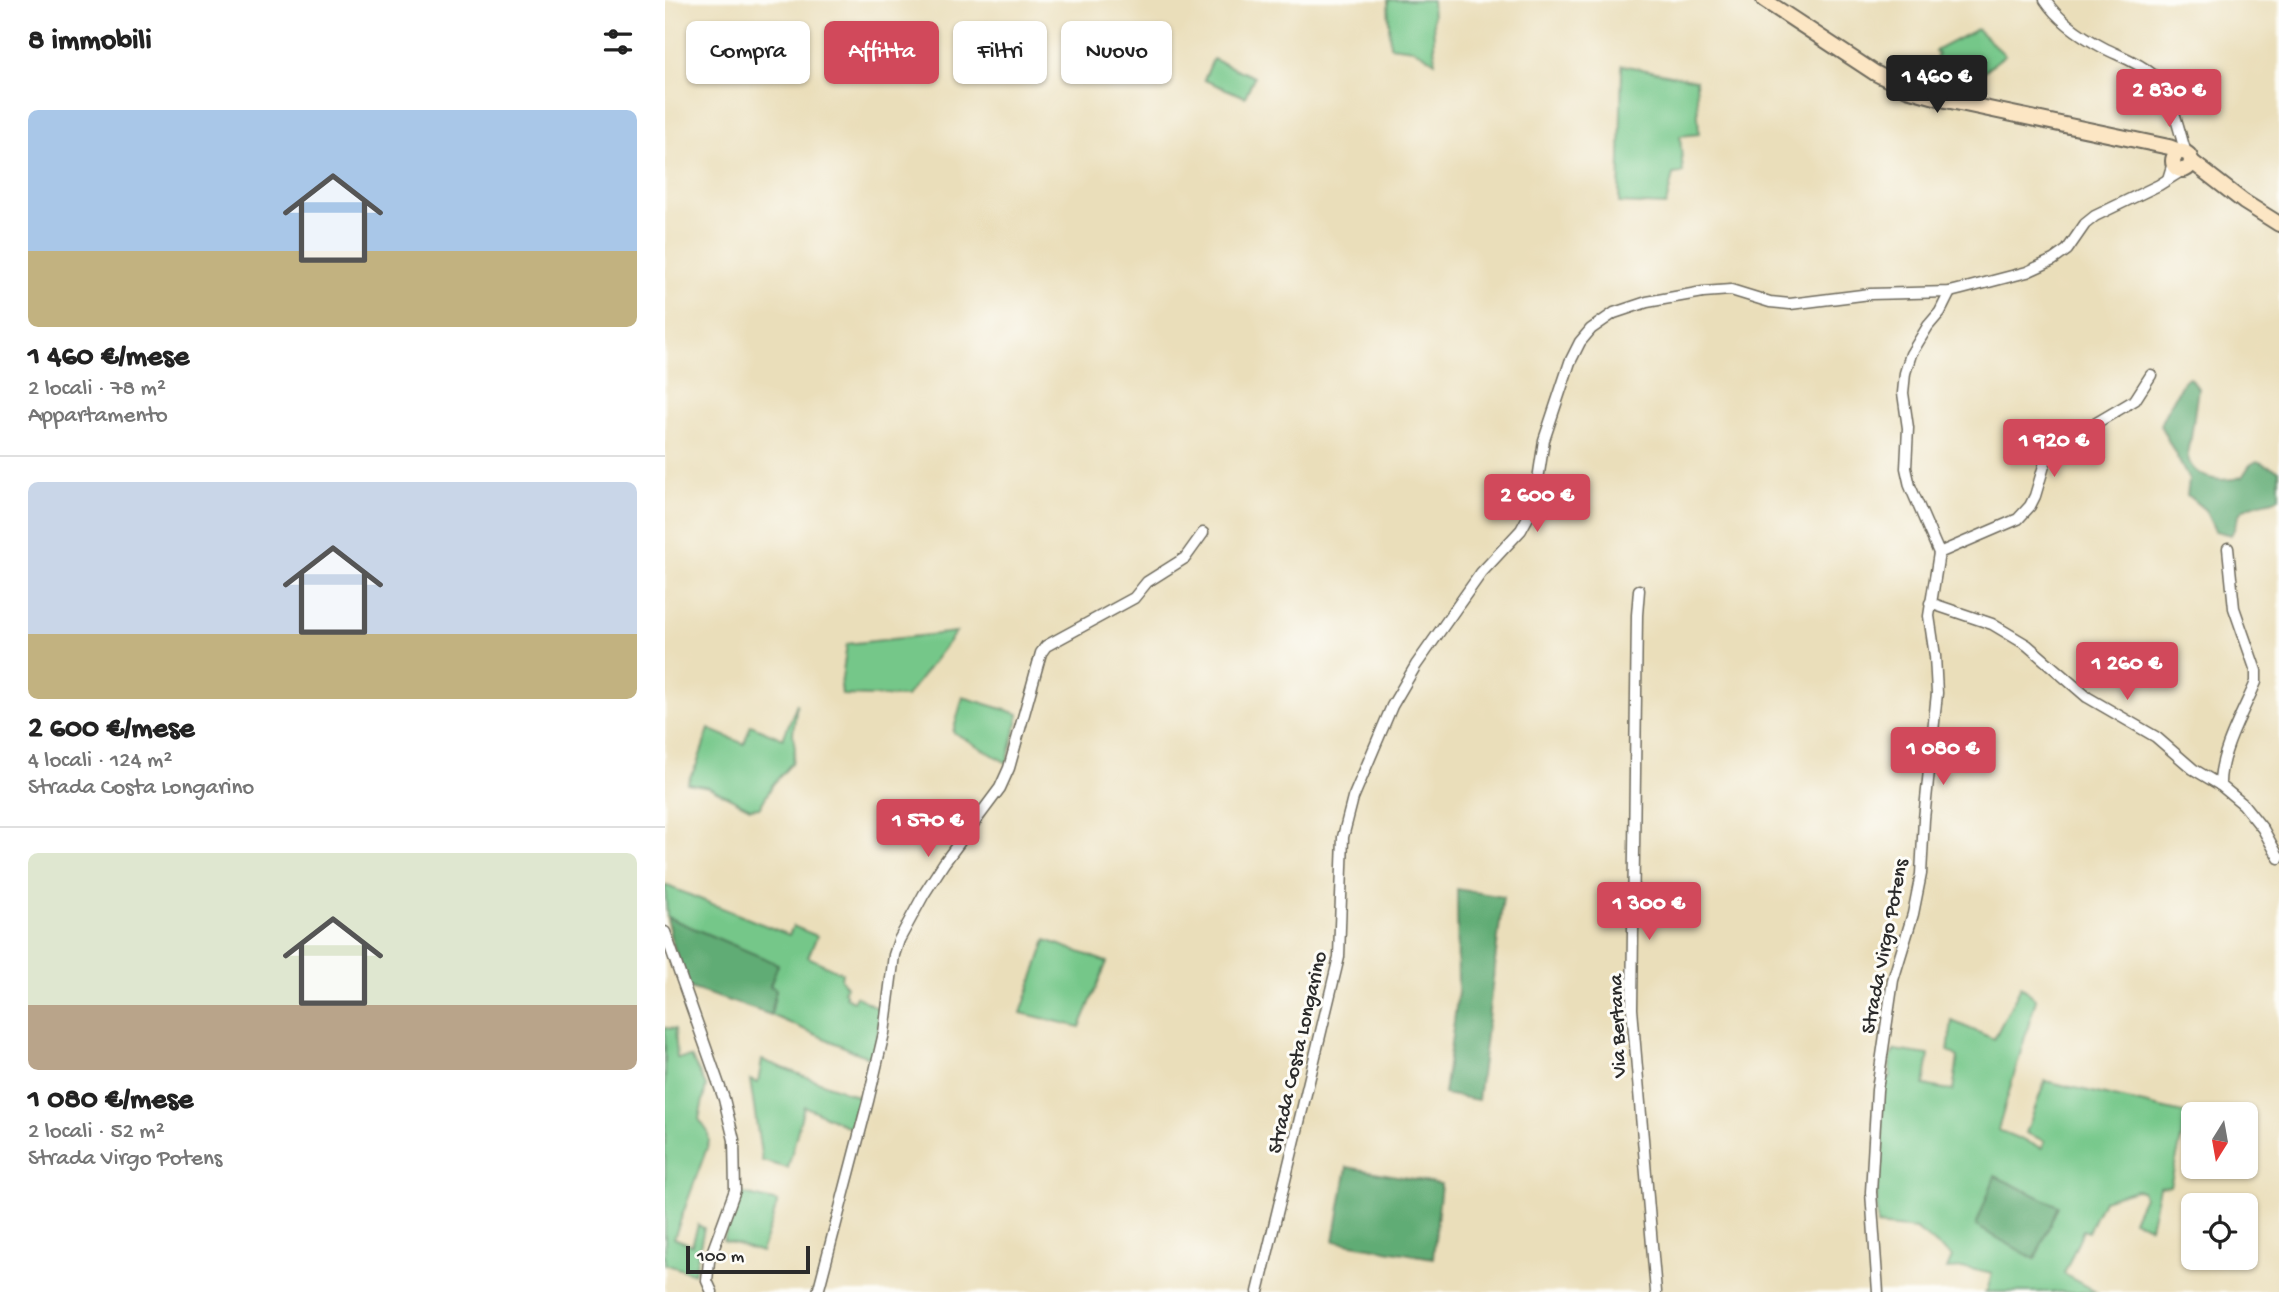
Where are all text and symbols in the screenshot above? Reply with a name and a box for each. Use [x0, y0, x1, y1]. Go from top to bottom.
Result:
chip: Compra [686, 21, 810, 84]
chip: Affitta [824, 21, 939, 84]
chip: Filtri [953, 21, 1047, 84]
chip: Nuovo [1061, 21, 1172, 84]
icon: filters [599, 23, 637, 61]
text: 8 immobili [28, 25, 152, 60]
pin: 1 460 € [1872, 55, 2002, 115]
text: 1 460 € [1902, 64, 1972, 91]
pin: 2 830 € [2104, 69, 2234, 129]
text: 2 830 € [2132, 78, 2206, 105]
icon: home [270, 155, 396, 281]
text: 1 460 €/mese [28, 341, 189, 376]
text: 2 locali · 78 m² [28, 376, 166, 403]
text: Appartamento [28, 403, 168, 430]
pin: 1 920 € [1989, 420, 2119, 479]
text: 1 920 € [2019, 428, 2089, 455]
pin: 2 600 € [1472, 475, 1602, 534]
text: 2 600 € [1500, 483, 1574, 510]
icon: home [270, 527, 396, 653]
pin: 1 260 € [2062, 642, 2192, 702]
text: 1 260 € [2092, 651, 2162, 678]
text: 2 600 €/mese [28, 713, 195, 748]
pin: 1 080 € [1878, 728, 2008, 787]
text: 1 080 € [1907, 736, 1979, 763]
text: 4 locali · 124 m² [28, 748, 172, 775]
text: Strada Costa Longarino [28, 775, 254, 802]
pin: 1 570 € [863, 800, 993, 859]
text: 1 570 € [893, 808, 964, 835]
street label: Strada Virgo Potens [1857, 856, 1916, 1036]
pin: 1 300 € [1584, 883, 1714, 942]
text: 1 300 € [1613, 891, 1685, 918]
icon: home [270, 898, 396, 1024]
street label: Strada Costa Longarino [1264, 949, 1335, 1156]
street label: Via Bertana [1605, 972, 1634, 1079]
text: 1 080 €/mese [28, 1084, 193, 1119]
north arrow [2181, 1102, 2257, 1180]
map controls [2181, 1102, 2258, 1270]
text: 2 locali · 52 m² [28, 1119, 165, 1146]
text: Strada Virgo Potens [28, 1146, 222, 1173]
button: locate [2181, 1193, 2258, 1270]
scale bar [686, 1243, 810, 1275]
text: 100 m [697, 1246, 744, 1269]

